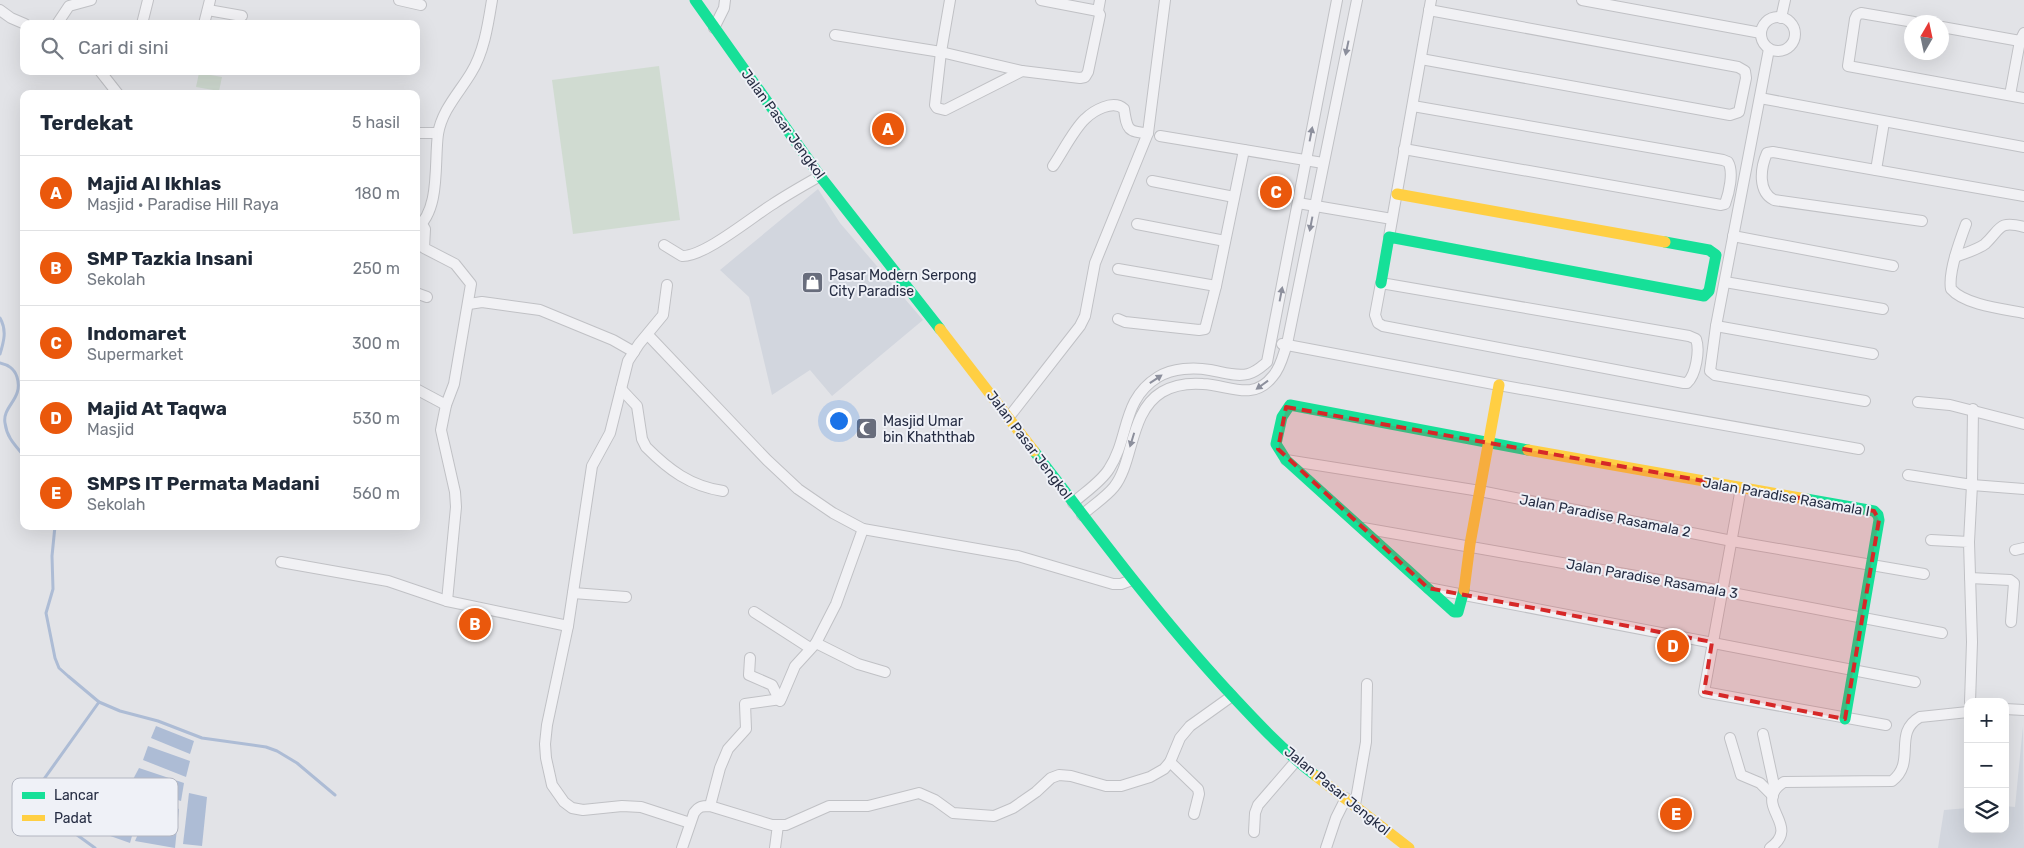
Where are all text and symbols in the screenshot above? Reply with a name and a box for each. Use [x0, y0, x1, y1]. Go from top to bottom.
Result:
north arrow [1904, 15, 1949, 60]
search box [20, 20, 420, 75]
icon: search [38, 34, 66, 62]
text: Cari di sini [78, 36, 169, 59]
one-way arrow [1343, 40, 1351, 55]
street label: Jalan Pasar Jengkol [738, 66, 828, 182]
text: Terdekat [40, 110, 133, 135]
pin: A [872, 110, 904, 148]
text: 5 hasil [352, 113, 400, 132]
one-way arrow [1307, 127, 1315, 142]
text: Majid Al Ikhlas [87, 172, 221, 195]
pin: C [1260, 173, 1292, 211]
text: A [50, 184, 62, 203]
text: 180 m [355, 184, 400, 203]
text: Masjid · Paradise Hill Raya [87, 195, 279, 214]
one-way arrow [1307, 216, 1315, 232]
text: SMP Tazkia Insani [87, 247, 253, 270]
text: B [50, 259, 62, 278]
text: 250 m [353, 259, 400, 278]
place label: Pasar Modern Serpong City Paradise [829, 267, 977, 300]
text: Sekolah [87, 270, 145, 289]
shop icon: Pasar Modern Serpong City Paradise [801, 271, 825, 295]
one-way arrow [1277, 286, 1285, 301]
text: Indomaret [87, 322, 186, 345]
text: C [50, 334, 62, 353]
text: 300 m [352, 334, 400, 353]
text: Supermarket [87, 345, 183, 364]
one-way arrow [1150, 374, 1163, 384]
one-way arrow [1256, 380, 1269, 390]
street label: Jalan Pasar Jengkol [983, 387, 1075, 503]
text: Majid At Taqwa [87, 397, 227, 420]
your location [826, 408, 852, 434]
text: D [50, 409, 62, 428]
text: 530 m [353, 409, 400, 428]
place label: Masjid Umar bin Khaththab [883, 413, 975, 446]
mosque icon: Masjid Umar bin Khaththab [855, 417, 879, 441]
text: Masjid [87, 420, 134, 439]
one-way arrow [1127, 433, 1135, 448]
text: SMPS IT Permata Madani [87, 472, 320, 495]
street label: Jalan Paradise Rasamala I [1701, 474, 1871, 520]
text: E [51, 484, 61, 503]
text: 560 m [353, 484, 400, 503]
street label: Jalan Paradise Rasamala 2 [1518, 491, 1692, 541]
text: Sekolah [87, 495, 145, 514]
street label: Jalan Paradise Rasamala 3 [1565, 556, 1739, 602]
pin: B [459, 605, 491, 643]
pin: D [1657, 627, 1689, 665]
map controls [1964, 698, 2009, 833]
button: + [1964, 698, 2009, 743]
street label: Jalan Pasar Jengkol [1281, 743, 1393, 839]
button: − [1964, 743, 2009, 788]
legend [12, 778, 178, 836]
text: Lancar [54, 787, 100, 804]
button: layers [1964, 788, 2009, 833]
pin: E [1660, 795, 1692, 833]
text: Padat [54, 810, 93, 827]

